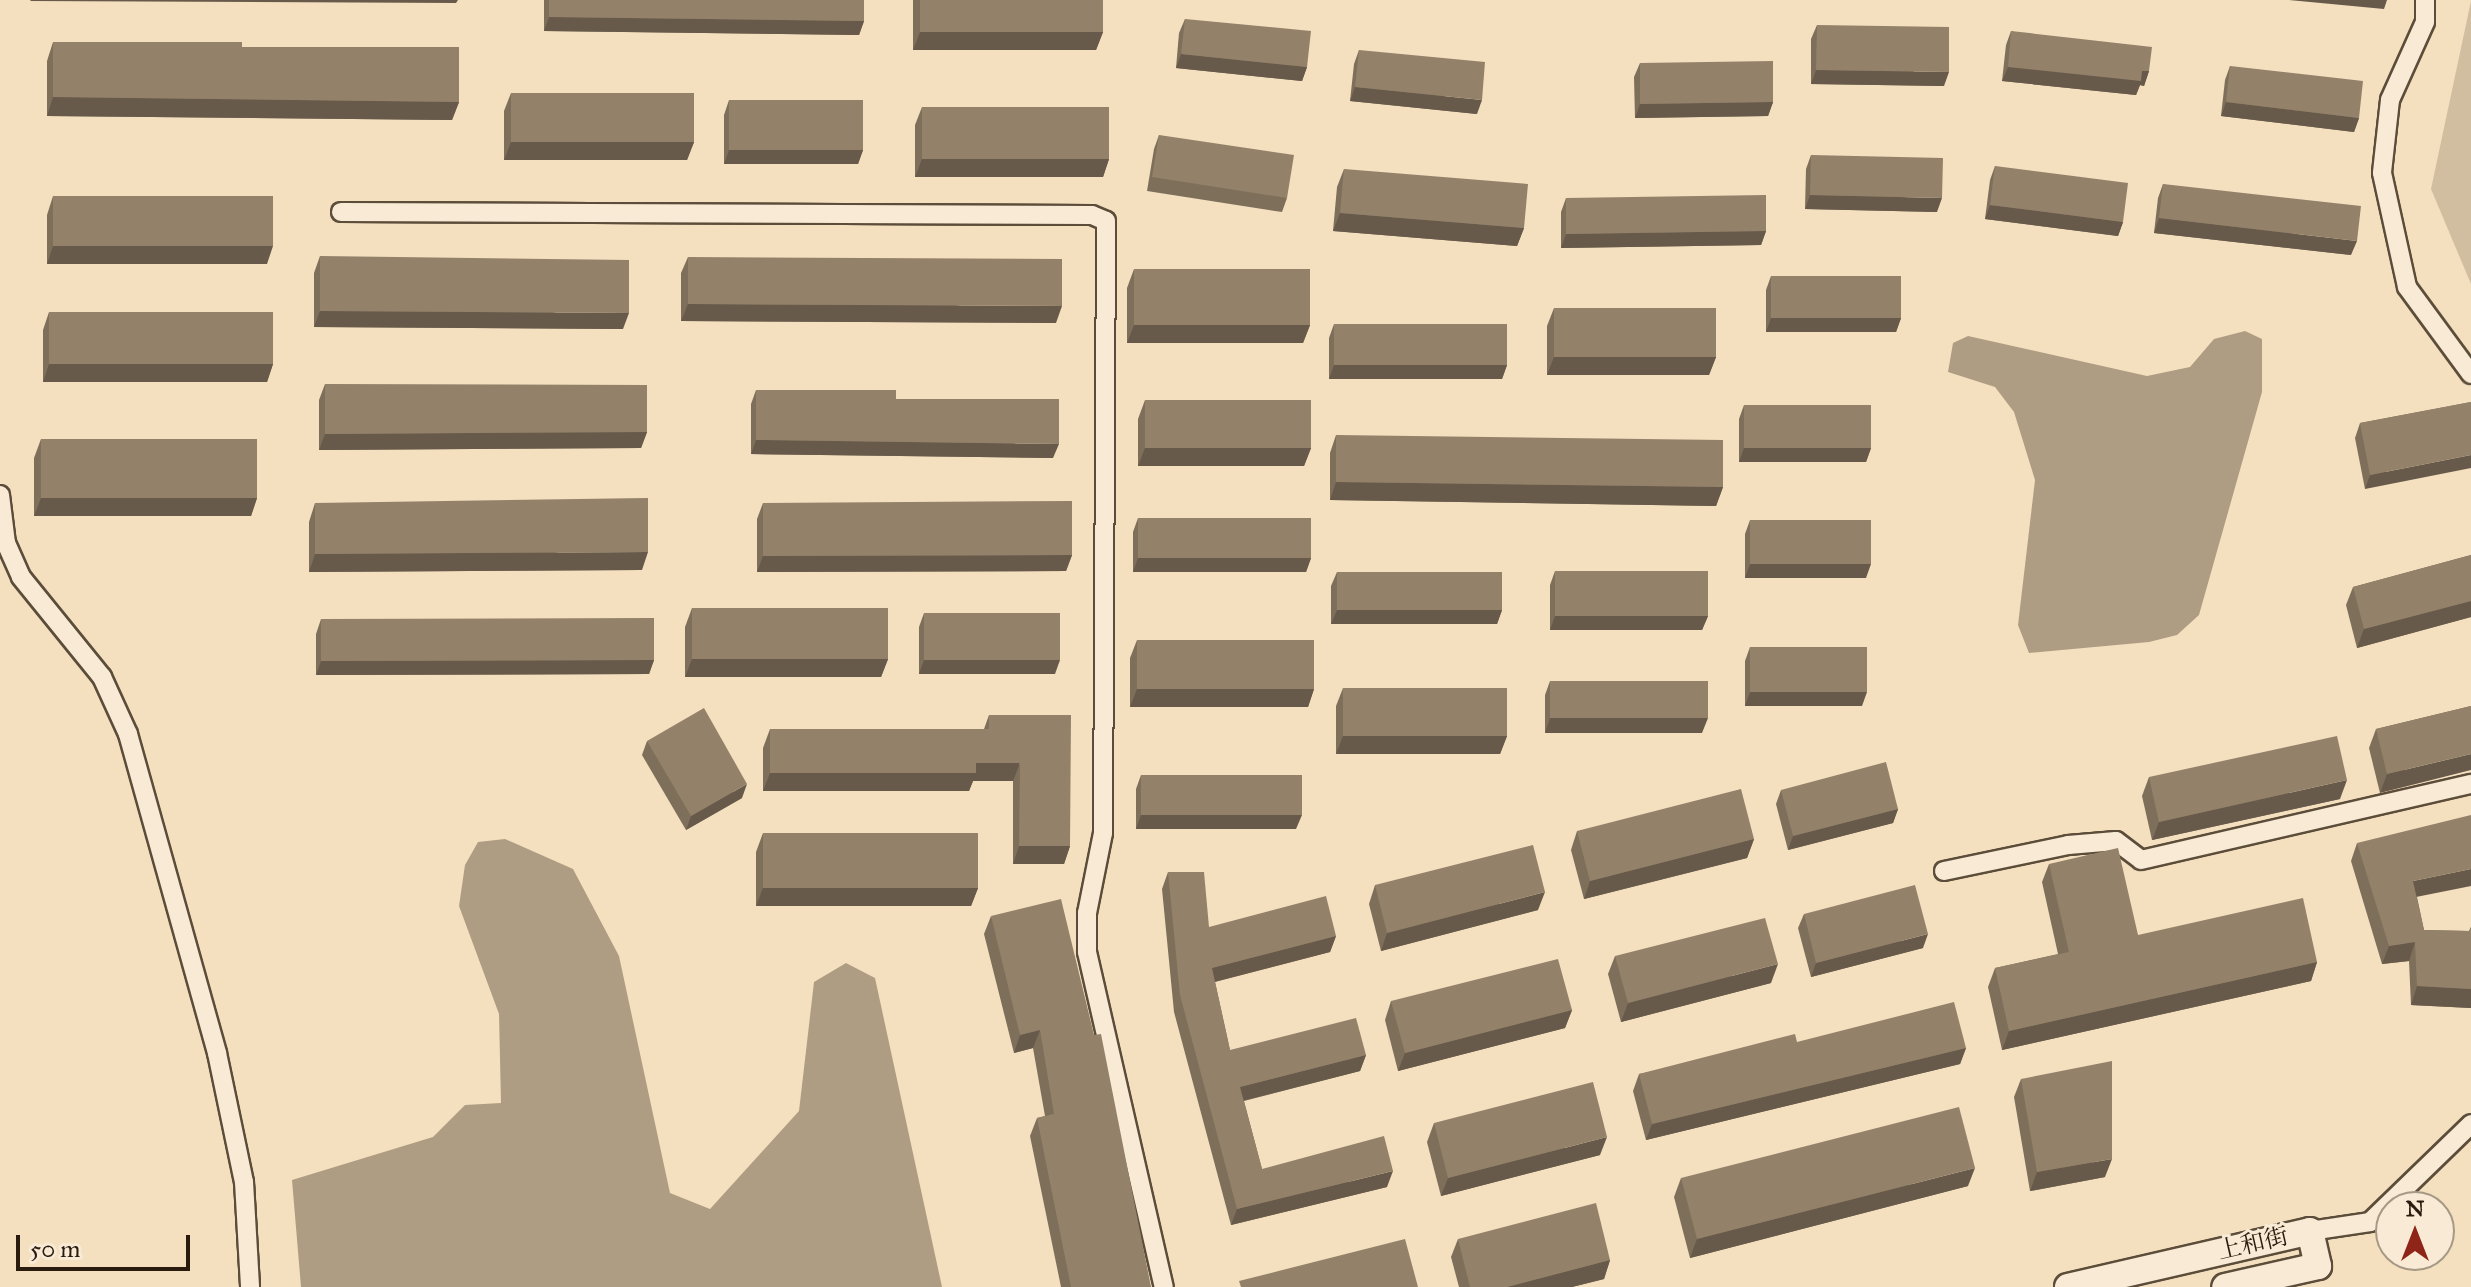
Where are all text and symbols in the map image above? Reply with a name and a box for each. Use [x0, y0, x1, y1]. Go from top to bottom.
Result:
north arrow [2375, 1191, 2455, 1271]
text: N [2406, 1195, 2424, 1222]
scale bar [20, 1219, 194, 1269]
street label: 上和街 [2215, 1222, 2291, 1266]
text: 50 m [30, 1234, 80, 1264]

